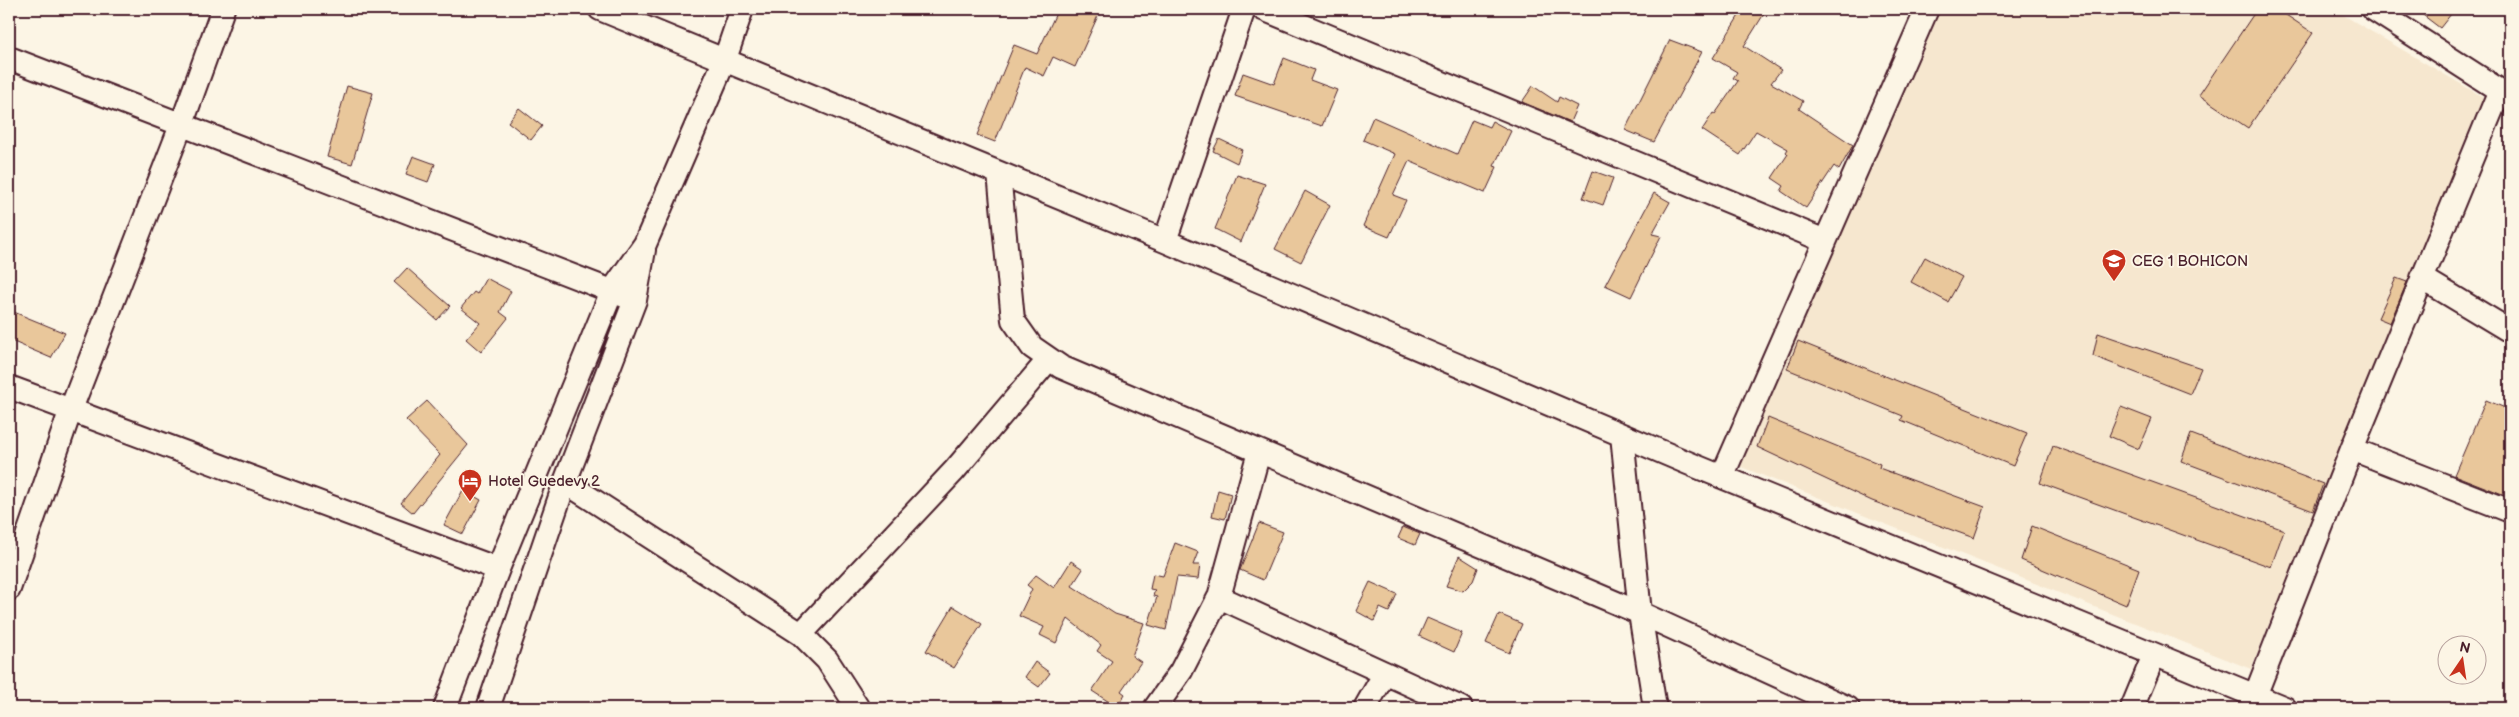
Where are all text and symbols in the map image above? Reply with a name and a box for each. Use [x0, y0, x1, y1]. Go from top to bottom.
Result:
school or university icon: CEG 1 BOHICON [2101, 248, 2127, 282]
place label: CEG 1 BOHICON [2132, 252, 2248, 271]
hotel icon: Hotel Guedevy 2 [457, 468, 483, 502]
place label: Hotel Guedevy 2 [488, 472, 600, 491]
north arrow [2436, 634, 2486, 684]
text: N [2458, 638, 2472, 657]

